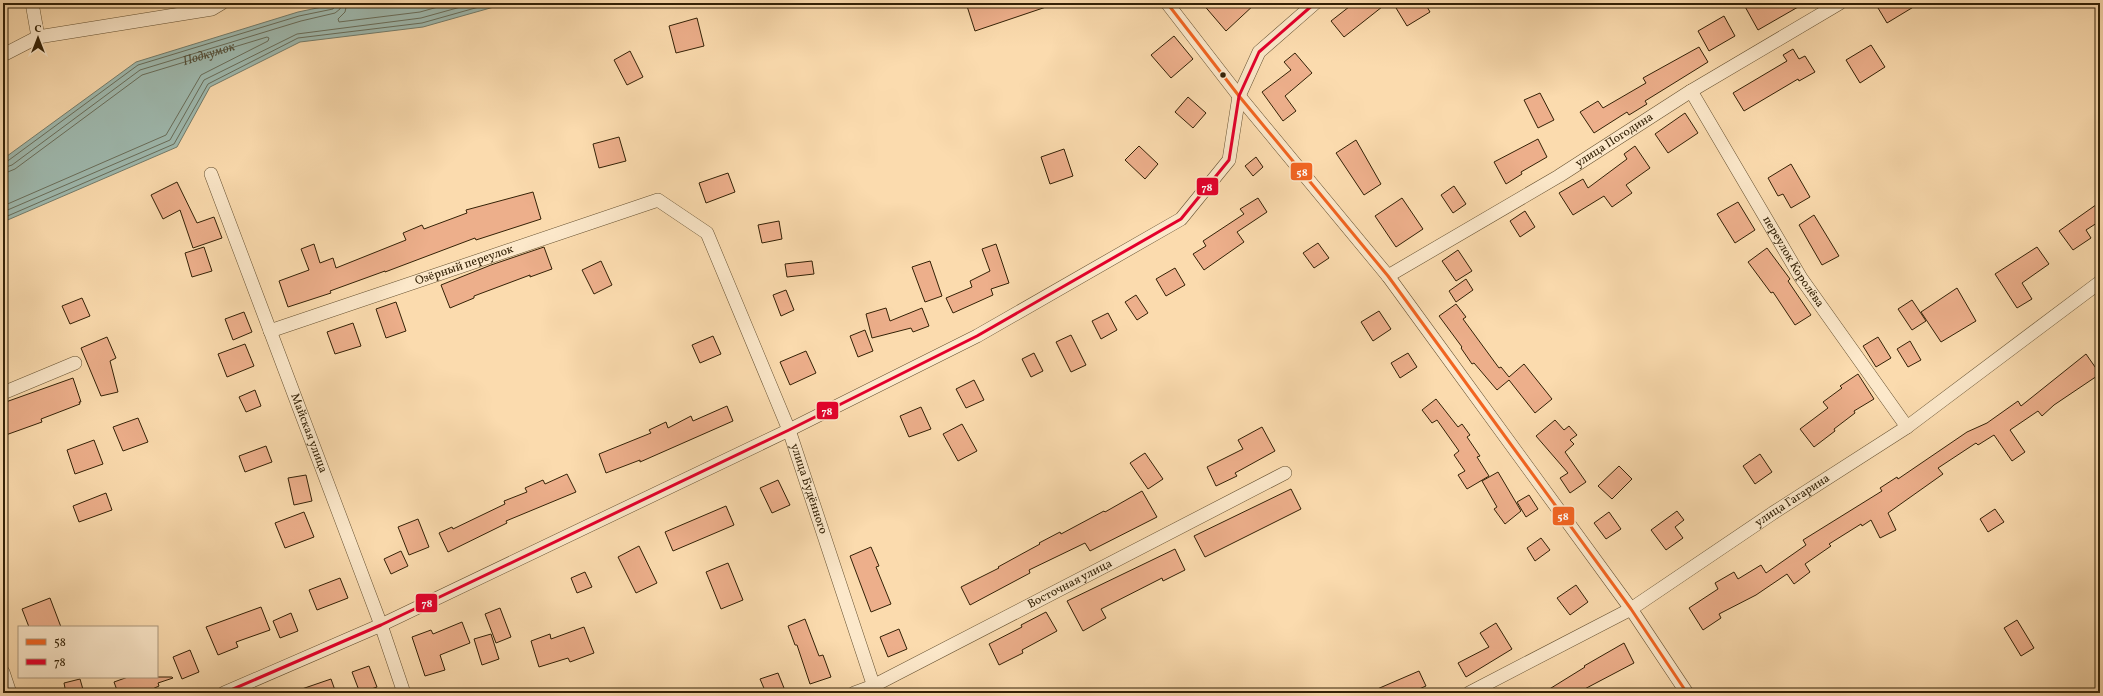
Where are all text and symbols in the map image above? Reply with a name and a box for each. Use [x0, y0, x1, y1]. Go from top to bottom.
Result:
north arrow [18, 18, 58, 58]
text: С [34, 22, 42, 37]
water label: Подкумок [181, 38, 238, 71]
unlabelled marker [1218, 70, 1228, 80]
street label: улица Погодина [1572, 109, 1657, 171]
line badge: 58 [1290, 162, 1313, 181]
text: 58 [1296, 166, 1308, 181]
line badge: 78 [1196, 177, 1219, 196]
text: 78 [1201, 181, 1213, 196]
street label: переулок Королёва [1758, 213, 1827, 311]
street label: Озёрный переулок [413, 241, 516, 289]
street label: Майская улица [286, 391, 331, 475]
line badge: 78 [816, 401, 839, 420]
text: 78 [821, 405, 833, 420]
street label: улица Будённого [786, 442, 831, 536]
street label: улица Гагарина [1752, 470, 1833, 531]
line badge: 58 [1552, 506, 1575, 526]
text: 58 [1557, 510, 1569, 525]
street label: Восточная улица [1025, 556, 1115, 613]
line badge: 78 [415, 593, 438, 613]
text: 78 [421, 597, 433, 612]
legend [18, 626, 158, 678]
text: 58 [54, 635, 66, 651]
text: 78 [54, 655, 66, 671]

